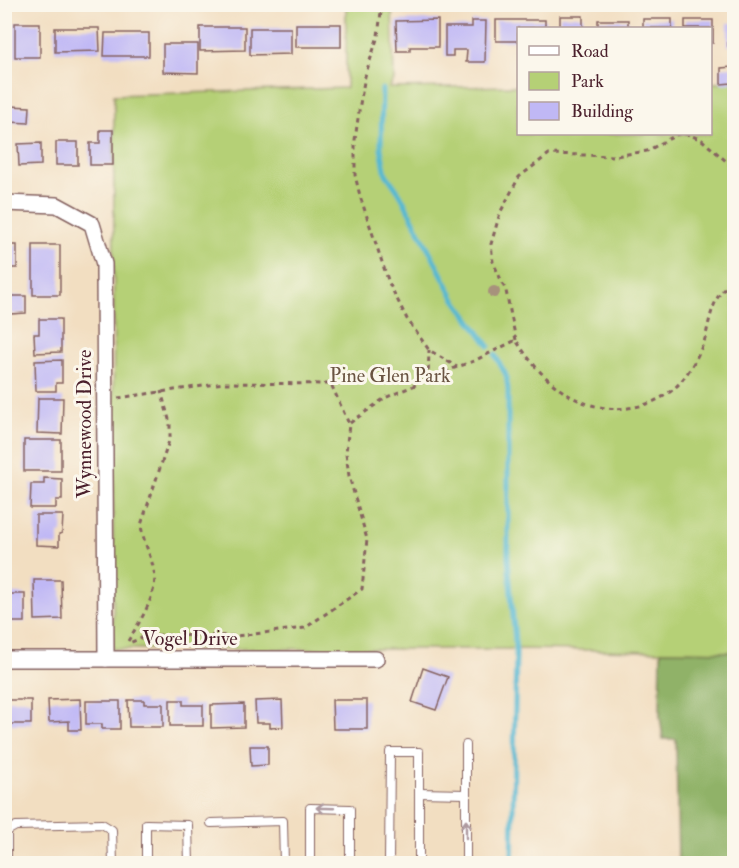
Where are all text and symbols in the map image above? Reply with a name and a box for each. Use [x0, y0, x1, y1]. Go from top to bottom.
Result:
legend [517, 27, 712, 135]
text: Road [571, 40, 609, 63]
text: Park [571, 70, 604, 93]
text: Building [571, 100, 634, 123]
street label: Wynnewood Drive [72, 350, 97, 499]
park label: Pine Glen Park [330, 363, 451, 388]
street label: Vogel Drive [142, 626, 238, 651]
one-way arrow [316, 802, 336, 814]
one-way arrow [460, 819, 472, 839]

